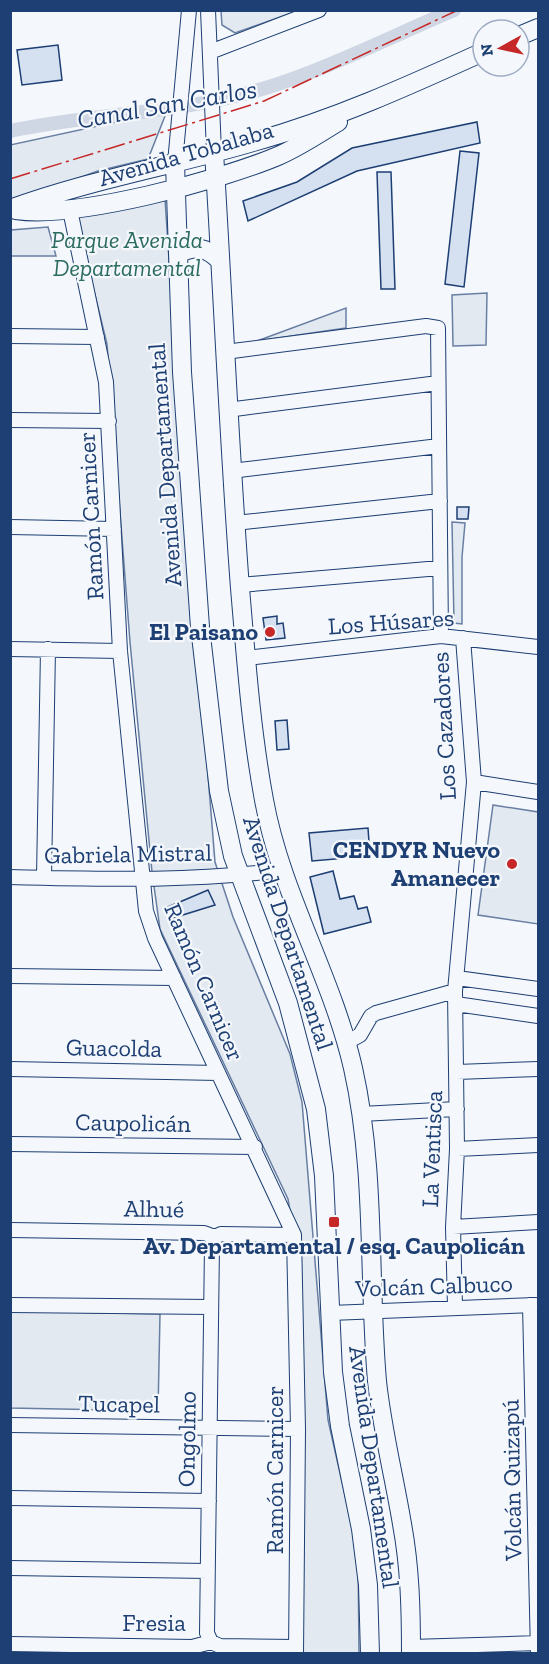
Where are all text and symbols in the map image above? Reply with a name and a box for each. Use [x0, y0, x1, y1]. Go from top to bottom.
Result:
north arrow [471, 18, 531, 78]
text: N [476, 43, 497, 57]
water label: Canal San Carlos [75, 72, 259, 136]
street label: Avenida Tobalaba [95, 115, 277, 192]
park label: Parque Avenida Departamental [51, 225, 203, 282]
street label: Avenida Departamental [142, 342, 187, 588]
street label: Ramón Carnicer [72, 431, 109, 601]
street label: Los Húsares [327, 603, 455, 640]
place label: El Paisano [149, 617, 258, 646]
marker: El Paisano [263, 625, 277, 639]
street label: Los Cazadores [425, 651, 462, 801]
street label: Avenida Departamental [237, 812, 340, 1054]
place label: CENDYR Nuevo Amanecer [333, 835, 500, 892]
street label: Gabriela Mistral [44, 838, 212, 869]
marker: CENDYR Nuevo Amanecer [505, 857, 519, 871]
street label: Ramón Carnicer [158, 898, 251, 1065]
street label: Guacolda [66, 1032, 163, 1063]
street label: La Ventisca [415, 1090, 448, 1208]
street label: Caupolicán [75, 1107, 191, 1138]
street label: Alhué [124, 1193, 184, 1224]
marker: Av. Departamental / esq. Caupolicán [327, 1215, 341, 1229]
place label: Av. Departamental / esq. Caupolicán [143, 1231, 525, 1260]
street label: Volcán Calbuco [354, 1268, 513, 1303]
street label: Avenida Departamental [343, 1344, 406, 1590]
street label: Ramón Carnicer [260, 1386, 289, 1554]
street label: Tucapel [78, 1388, 160, 1419]
street label: Ongolmo [171, 1391, 202, 1487]
street label: Volcán Quizapú [496, 1398, 527, 1562]
street label: Fresia [122, 1608, 186, 1637]

